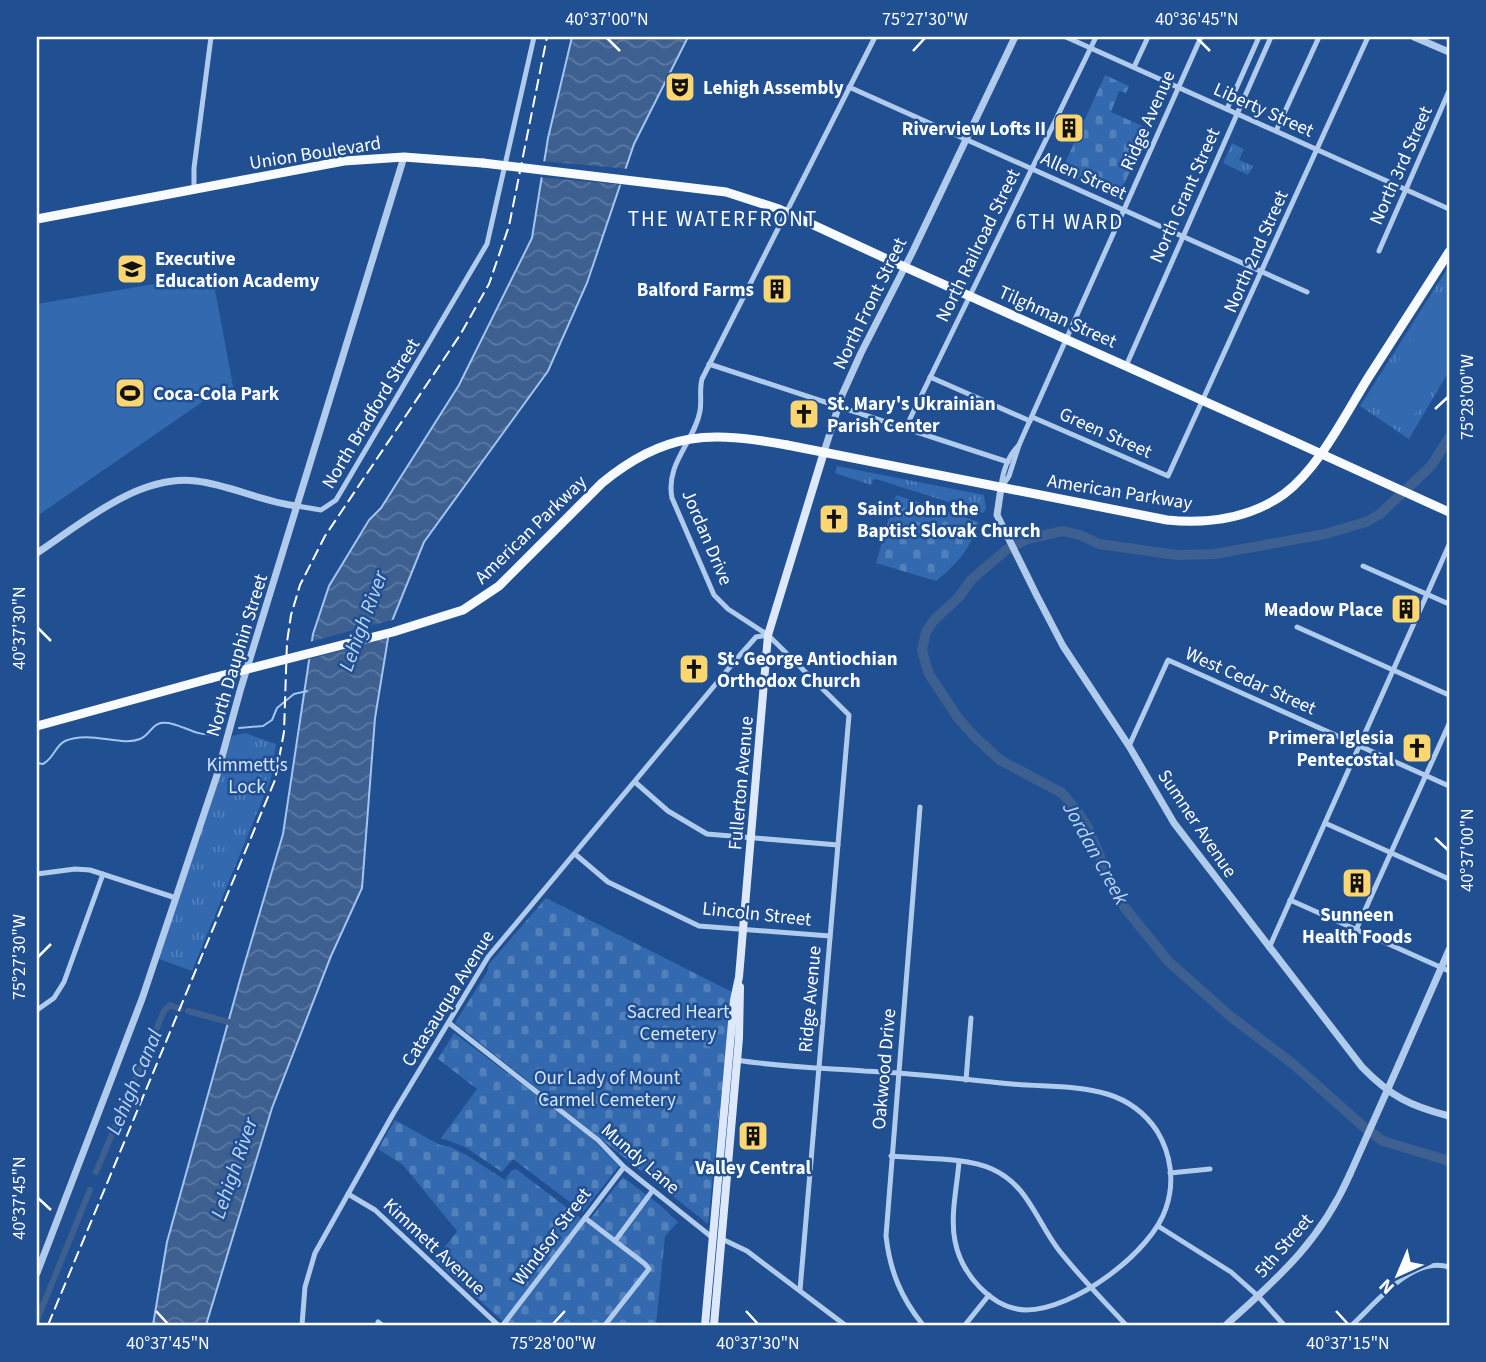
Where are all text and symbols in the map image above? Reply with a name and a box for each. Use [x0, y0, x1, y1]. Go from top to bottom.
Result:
text: 40°37'00"N [565, 7, 649, 32]
text: 75°27'30"W [882, 7, 968, 32]
text: 40°36'45"N [1155, 7, 1239, 32]
street label: Ridge Avenue [1114, 66, 1182, 175]
theatre icon: Lehigh Assembly [663, 70, 697, 104]
place label: Lehigh Assembly [703, 75, 844, 102]
street label: Liberty Street [1209, 76, 1318, 145]
street label: North 3rd Street [1363, 101, 1440, 229]
building icon: Riverview Lofts II [1052, 111, 1086, 145]
place label: Riverview Lofts II [902, 116, 1046, 143]
street label: North Grant Street [1143, 123, 1228, 268]
street label: Union Boulevard [247, 130, 383, 177]
street label: Allen Street [1036, 145, 1131, 207]
street label: North Railroad Street [929, 164, 1027, 327]
street label: North 2nd Street [1217, 186, 1296, 317]
district label: THE WATERFRONT [628, 204, 818, 234]
district label: 6TH WARD [1016, 207, 1124, 237]
street label: North Front Street [827, 233, 914, 374]
place label: Executive Education Academy [155, 246, 320, 295]
school or university icon: Executive Education Academy [115, 252, 149, 286]
building icon: Balford Farms [760, 272, 794, 306]
place label: Balford Farms [637, 277, 754, 304]
street label: Tilghman Street [994, 279, 1121, 356]
street label: North Bradford Street [316, 333, 427, 494]
text: 75°28'00"W [1455, 354, 1480, 440]
sports icon: Coca-Cola Park [113, 376, 147, 410]
place label: Coca-Cola Park [153, 381, 280, 408]
place label: St. Mary's Ukrainian Parish Center [827, 391, 996, 440]
church icon: St. Mary's Ukrainian Parish Center [787, 397, 821, 431]
street label: Green Street [1055, 401, 1157, 466]
street label: American Parkway [1045, 468, 1194, 517]
street label: American Parkway [469, 469, 593, 591]
street label: Jordan Drive [674, 486, 739, 589]
place label: Saint John the Baptist Slovak Church [857, 496, 1041, 545]
church icon: Saint John the Baptist Slovak Church [817, 502, 851, 536]
water label: Lehigh River [331, 566, 395, 675]
street label: North Dauphin Street [200, 570, 275, 740]
text: 40°37'30"N [7, 586, 32, 670]
building icon: Meadow Place [1389, 592, 1423, 626]
place label: Meadow Place [1264, 597, 1383, 624]
street label: West Cedar Street [1181, 640, 1321, 723]
place label: St. George Antiochian Orthodox Church [717, 646, 898, 695]
church icon: St. George Antiochian Orthodox Church [677, 652, 711, 686]
street label: Fullerton Avenue [722, 715, 761, 851]
place label: Primera Iglesia Pentecostal [1268, 725, 1395, 774]
church icon: Primera Iglesia Pentecostal [1400, 731, 1434, 765]
park label: Kimmett's Lock [206, 752, 288, 801]
street label: Sumner Avenue [1151, 764, 1243, 883]
water label: Jordan Creek [1055, 795, 1137, 911]
text: 40°37'00"N [1455, 808, 1480, 892]
building icon: Sunneen Health Foods [1340, 866, 1374, 900]
street label: Lincoln Street [701, 895, 813, 934]
place label: Sunneen Health Foods [1302, 902, 1412, 951]
text: 75°27'30"W [7, 914, 32, 1000]
street label: Catasauqua Avenue [395, 925, 501, 1072]
street label: Ridge Avenue [792, 945, 829, 1054]
park label: Sacred Heart Cemetery [627, 999, 730, 1048]
street label: Oakwood Drive [866, 1008, 903, 1131]
water label: Lehigh Canal [98, 1024, 170, 1139]
park label: Our Lady of Mount Carmel Cemetery [534, 1065, 681, 1114]
water label: Lehigh River [203, 1113, 266, 1223]
street label: Mundy Lane [595, 1117, 685, 1201]
building icon: Valley Central [736, 1119, 770, 1153]
place label: Valley Central [694, 1155, 811, 1182]
text: 40°37'45"N [7, 1156, 32, 1240]
street label: Windsor Street [506, 1182, 598, 1292]
street label: Kimmett Avenue [377, 1192, 491, 1302]
street label: 5th Street [1248, 1207, 1320, 1284]
north arrow [1364, 1240, 1434, 1310]
text: N [1373, 1272, 1401, 1300]
text: 40°37'45"N [126, 1331, 210, 1356]
text: 75°28'00"W [510, 1331, 596, 1356]
text: 40°37'30"N [716, 1331, 800, 1356]
text: 40°37'15"N [1306, 1331, 1390, 1356]

